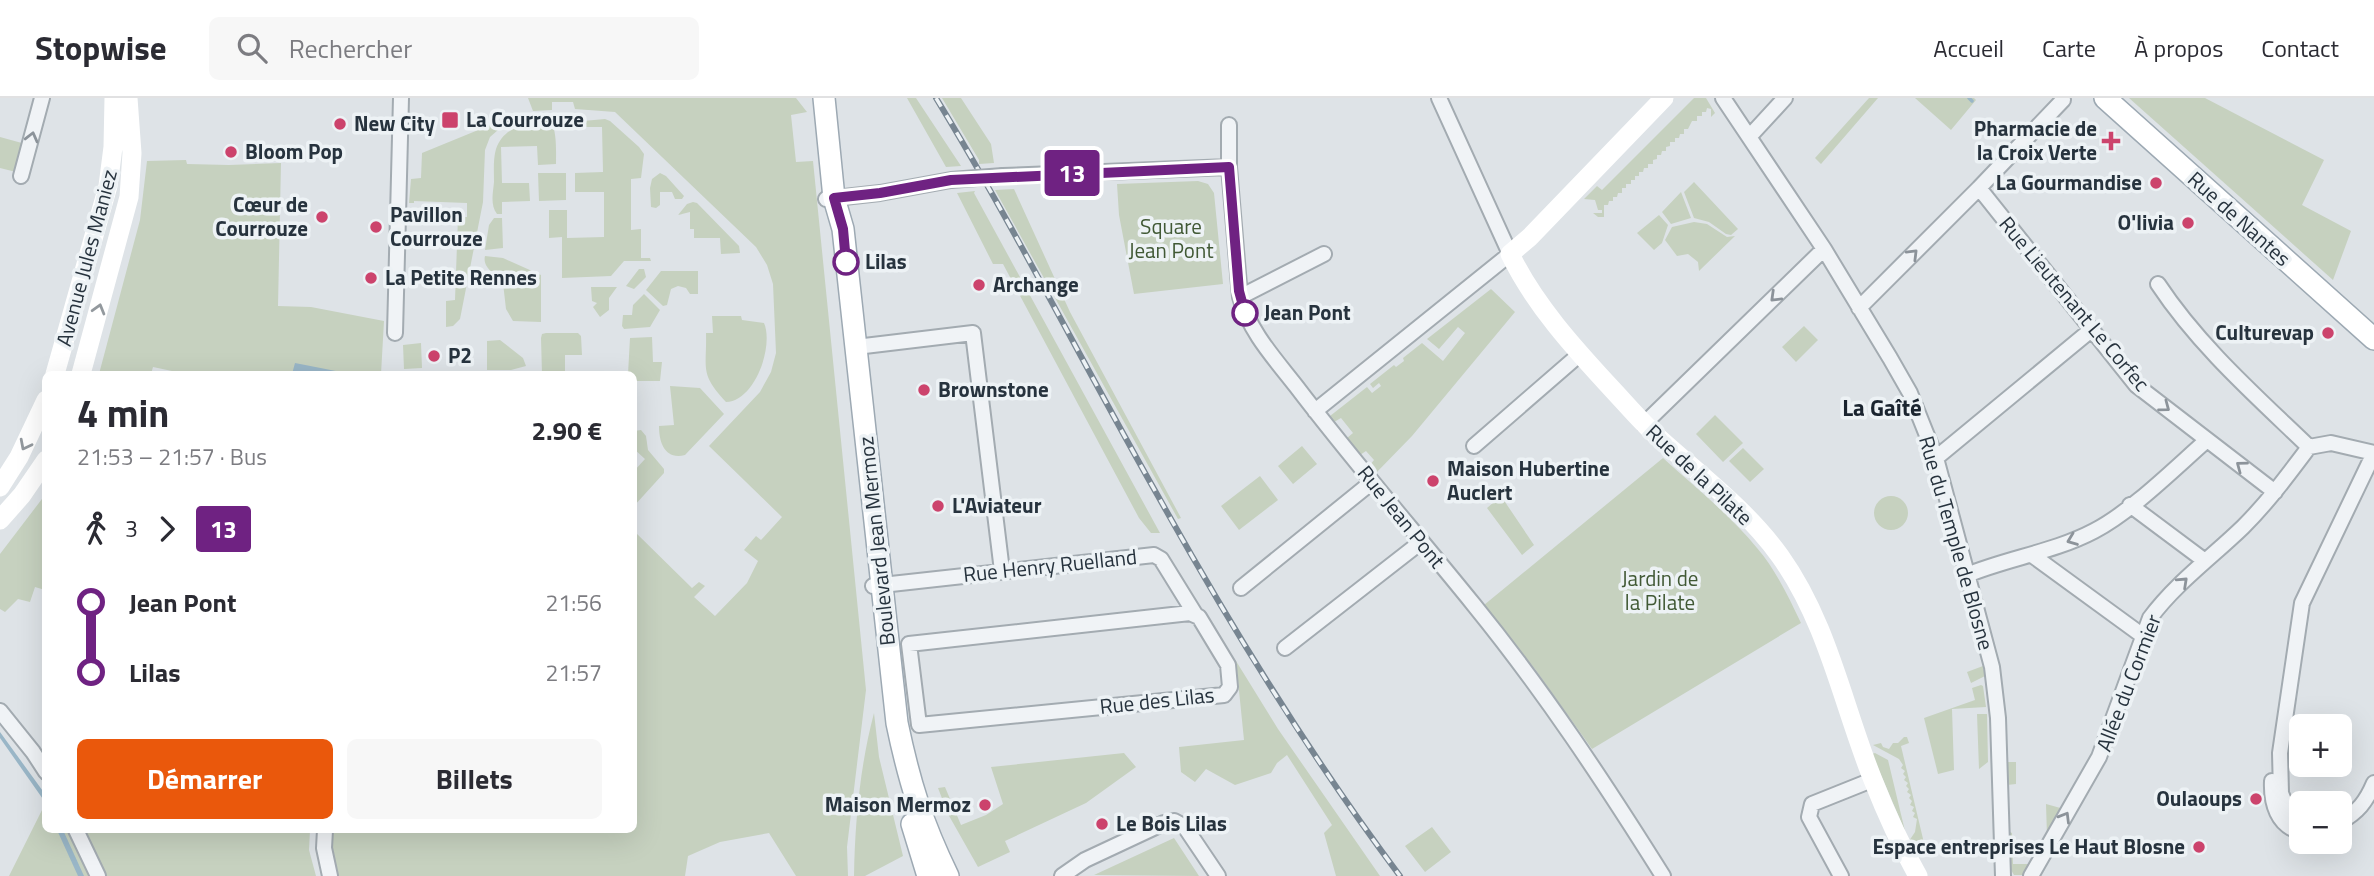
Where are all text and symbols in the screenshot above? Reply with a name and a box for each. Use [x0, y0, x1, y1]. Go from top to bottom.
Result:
search box [209, 17, 699, 80]
text: Stopwise [35, 23, 167, 73]
icon: search [233, 29, 271, 67]
text: Rechercher [289, 29, 412, 68]
text: Accueil [1933, 30, 2004, 66]
text: Carte [2042, 30, 2096, 66]
text: À propos [2134, 30, 2223, 66]
text: Contact [2261, 30, 2339, 66]
place label: La Courrouze [466, 103, 584, 135]
place label: New City [354, 107, 435, 139]
marker: La Courrouze [440, 110, 460, 130]
place label: Pharmacie de la Croix Verte [1974, 112, 2097, 168]
marker: New City [332, 116, 348, 132]
one-way arrow [24, 131, 38, 143]
marker: Pharmacie de la Croix Verte [2103, 133, 2119, 149]
place label: Bloom Pop [245, 135, 343, 167]
marker: Bloom Pop [223, 144, 239, 160]
line badge: 13 [1040, 150, 1104, 196]
text: 13 [1059, 155, 1085, 191]
street label: Rue de Nantes [2181, 163, 2298, 273]
street label: Avenue Jules Maniez [47, 166, 125, 350]
place label: La Gourmandise [1996, 166, 2142, 198]
marker: La Gourmandise [2148, 175, 2164, 191]
place label: Cœur de Courrouze [215, 188, 308, 244]
place label: Pavillon Courrouze [390, 198, 483, 254]
place label: O'livia [2118, 206, 2174, 238]
marker: Cœur de Courrouze [314, 209, 330, 225]
street label: Rue Lieutenant Le Corfec [1992, 209, 2158, 398]
park label: Square Jean Pont [1128, 210, 1214, 266]
marker: O'livia [2180, 215, 2196, 231]
marker: Pavillon Courrouze [368, 219, 384, 235]
place label: Lilas [865, 245, 907, 277]
marker: Lilas [833, 249, 859, 275]
one-way arrow [1904, 250, 1917, 263]
place label: La Petite Rennes [385, 261, 537, 293]
place label: Archange [993, 268, 1079, 300]
marker: La Petite Rennes [363, 270, 379, 286]
marker: Archange [971, 277, 987, 293]
one-way arrow [1770, 288, 1783, 301]
place label: Jean Pont [1264, 296, 1351, 328]
marker: Jean Pont [1232, 300, 1258, 326]
one-way arrow [91, 303, 106, 315]
place label: Culturevap [2215, 316, 2314, 348]
marker: Culturevap [2320, 325, 2336, 341]
place label: P2 [448, 339, 472, 371]
marker: P2 [426, 348, 442, 364]
place label: Brownstone [938, 373, 1049, 405]
marker: Brownstone [916, 382, 932, 398]
text: 4 min [77, 384, 169, 442]
district label: La Gaîté [1842, 390, 1922, 425]
one-way arrow [2157, 399, 2169, 412]
text: 2.90 € [531, 411, 602, 450]
street label: Rue de la Pilate [1639, 416, 1760, 532]
street label: Rue du Temple de Blosne [1911, 432, 2003, 654]
street label: Boulevard Jean Mermoz [849, 435, 903, 647]
one-way arrow [20, 438, 34, 450]
text: 21:53 – 21:57 · Bus [77, 439, 267, 474]
place label: Maison Hubertine Auclert [1447, 452, 1610, 508]
street label: Rue Jean Pont [1350, 458, 1454, 575]
one-way arrow [2236, 461, 2249, 474]
marker: Maison Hubertine Auclert [1425, 473, 1441, 489]
place label: L'Aviateur [952, 489, 1042, 521]
marker: L'Aviateur [930, 498, 946, 514]
icon: walk [77, 510, 115, 548]
icon: forward [148, 510, 186, 548]
text: 3 [125, 511, 138, 546]
text: 13 [210, 511, 237, 547]
one-way arrow [2066, 531, 2078, 545]
street label: Rue Henry Ruelland [961, 540, 1138, 590]
park label: Jardin de la Pilate [1622, 562, 1698, 618]
one-way arrow [2175, 577, 2188, 590]
text: Jean Pont [129, 583, 236, 622]
text: 21:56 [545, 585, 602, 620]
street label: Allée du Cormier [2087, 609, 2169, 756]
text: Lilas [129, 653, 181, 692]
text: 21:57 [545, 655, 602, 690]
street label: Rue des Lilas [1098, 678, 1216, 722]
map controls [2289, 714, 2352, 854]
button: + [2289, 714, 2352, 777]
button: Démarrer [77, 739, 333, 819]
button: Billets [347, 739, 602, 819]
place label: Oulaoups [2156, 782, 2242, 814]
place label: Maison Mermoz [825, 788, 971, 820]
marker: Oulaoups [2248, 791, 2264, 807]
button: − [2289, 791, 2352, 854]
marker: Maison Mermoz [977, 797, 993, 813]
place label: Le Bois Lilas [1116, 807, 1227, 839]
one-way arrow [2057, 812, 2070, 825]
marker: Le Bois Lilas [1094, 816, 1110, 832]
place label: Espace entreprises Le Haut Blosne [1872, 830, 2185, 862]
marker: Espace entreprises Le Haut Blosne [2191, 839, 2207, 855]

